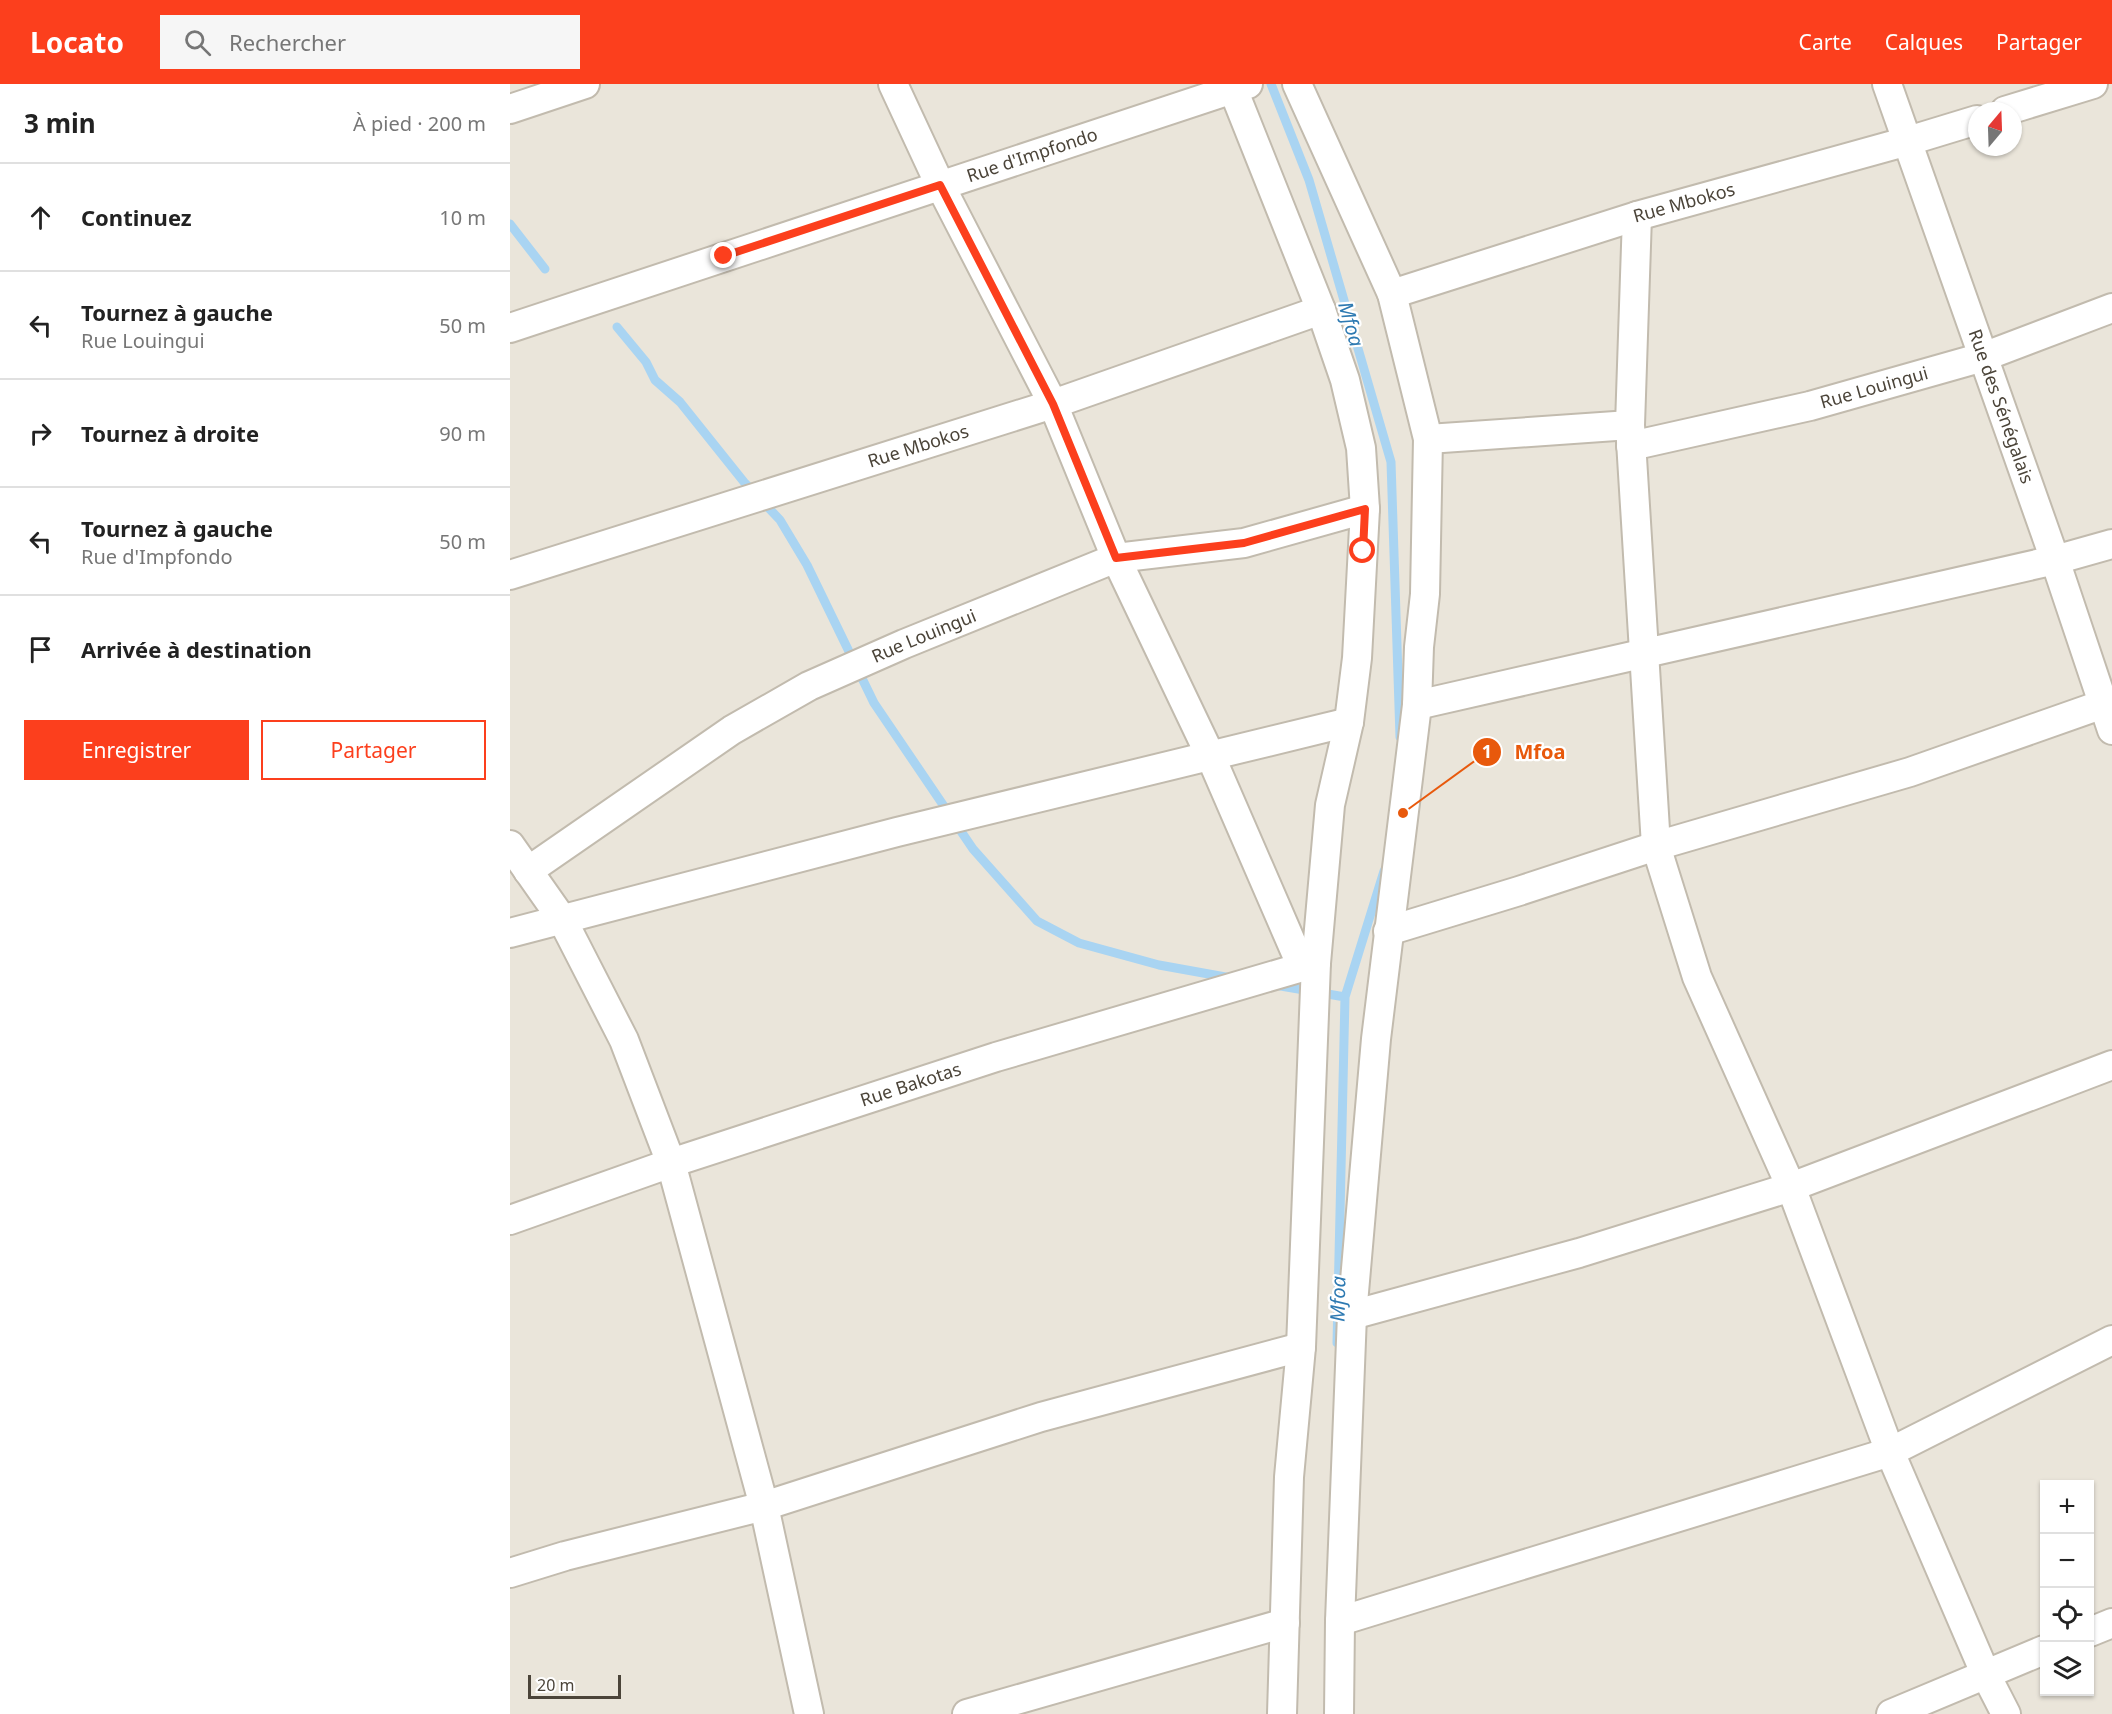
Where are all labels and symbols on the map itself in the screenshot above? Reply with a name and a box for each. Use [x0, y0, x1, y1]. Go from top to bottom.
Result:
north arrow [1968, 102, 2022, 156]
street label: Rue d'Impfondo [963, 122, 1100, 187]
street label: Rue Mbokos [1630, 176, 1737, 228]
route end [710, 242, 736, 268]
water label: Mfoa [1332, 298, 1371, 350]
street label: Rue des Sénégalais [1963, 326, 2040, 487]
street label: Rue Louingui [1817, 360, 1931, 414]
street label: Rue Mbokos [864, 418, 971, 473]
route start [1349, 537, 1375, 563]
street label: Rue Louingui [867, 603, 980, 668]
callout: Mfoa [1472, 733, 1577, 771]
text: Mfoa [1514, 738, 1566, 765]
text: 1 [1482, 739, 1492, 763]
street label: Rue Bakotas [857, 1056, 964, 1111]
water label: Mfoa [1324, 1276, 1351, 1322]
scale bar [528, 1672, 621, 1700]

